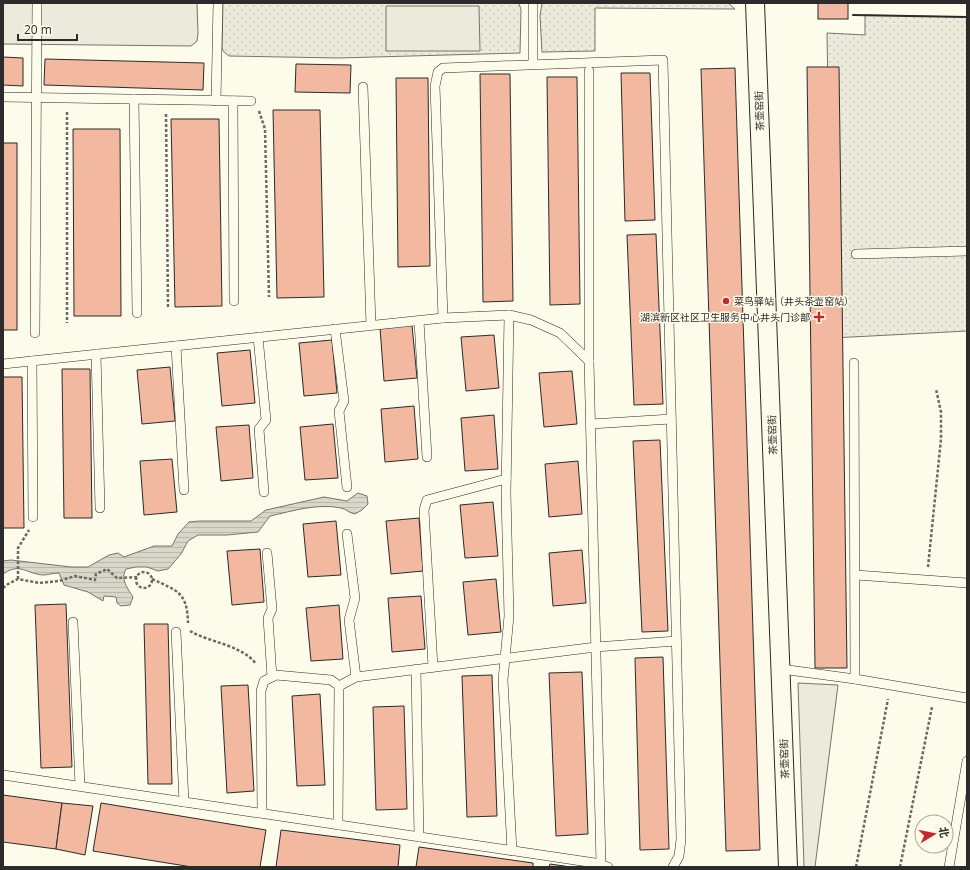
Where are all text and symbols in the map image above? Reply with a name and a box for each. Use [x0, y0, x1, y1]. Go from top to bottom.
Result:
scale bar [18, 16, 77, 42]
text: 20 m [24, 21, 52, 38]
street label: 茶壶窑街 [751, 91, 767, 131]
place label: 菜鸟驿站（井头茶壶窑站） [734, 294, 854, 308]
marker: 菜鸟驿站（井头茶壶窑站） [721, 296, 731, 306]
place label: 湖滨新区社区卫生服务中心井头门诊部 [640, 310, 810, 324]
marker: 湖滨新区社区卫生服务中心井头门诊部 [813, 311, 825, 323]
street label: 茶壶窑街 [764, 415, 780, 455]
street label: 茶壶窑街 [776, 739, 792, 779]
north arrow [914, 814, 954, 854]
text: 北 [936, 825, 953, 839]

